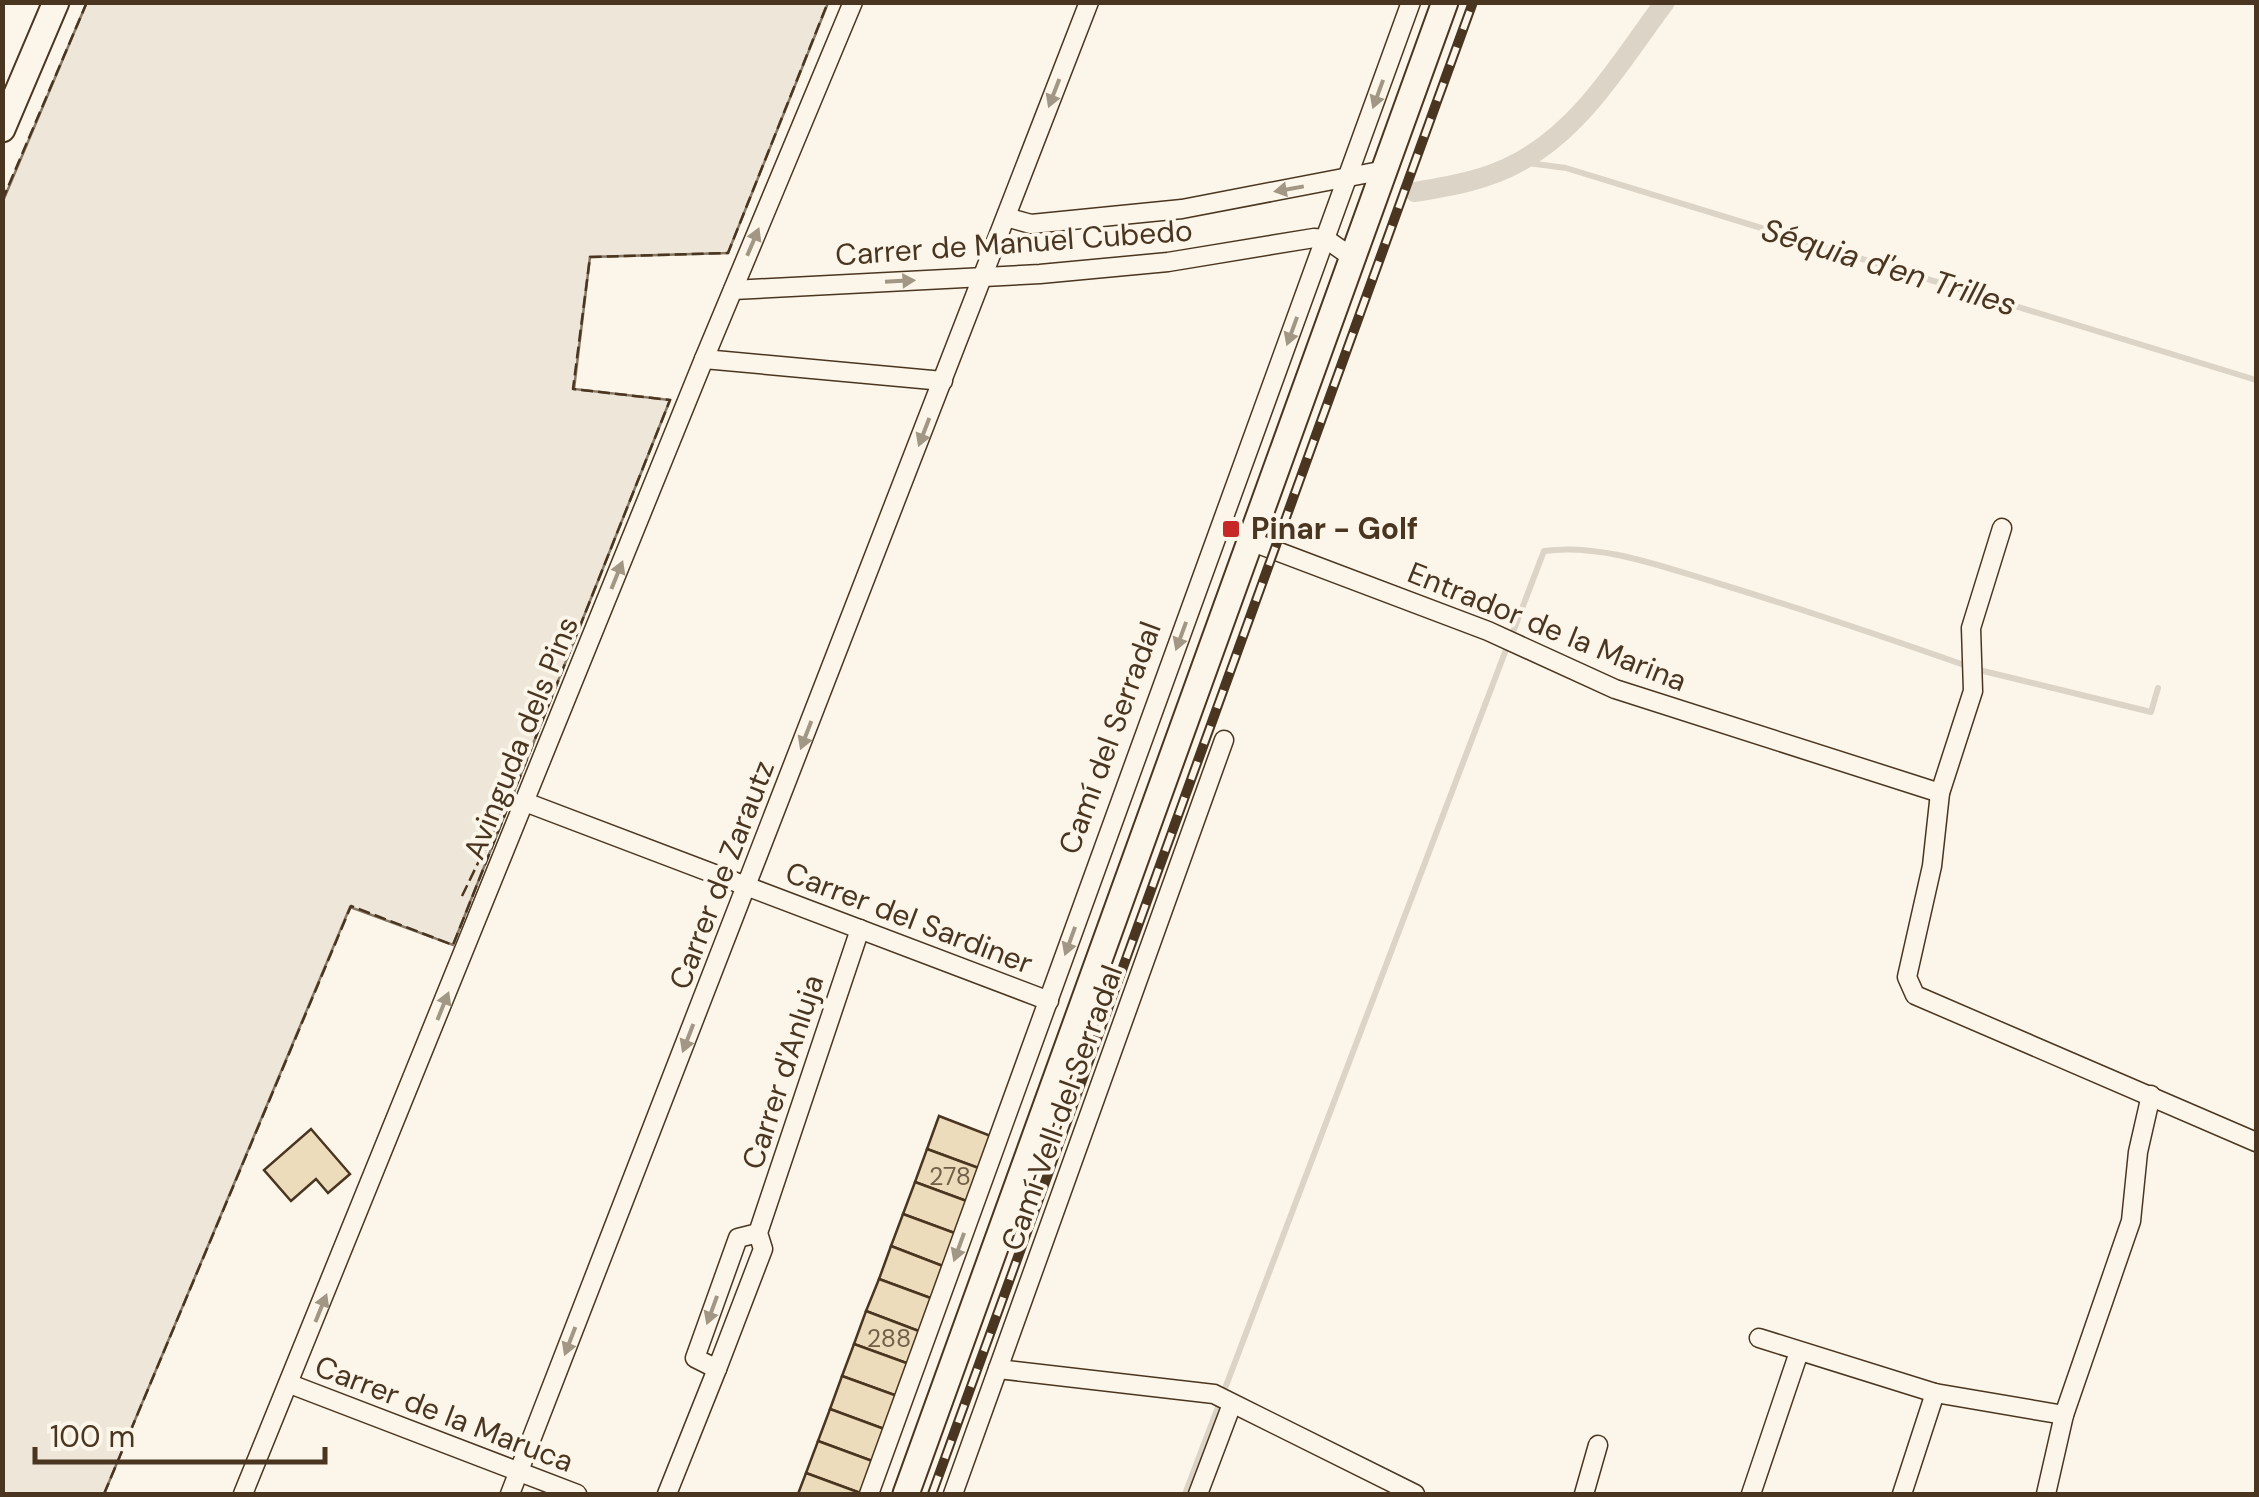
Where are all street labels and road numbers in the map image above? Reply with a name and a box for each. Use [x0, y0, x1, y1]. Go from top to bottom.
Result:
street label: Carrer de Manuel Cubedo [834, 211, 1194, 274]
street label: Entrador de la Marina [1402, 553, 1692, 700]
street label: Avinguda dels Pins [454, 611, 587, 865]
street label: Camí del Serradal [1049, 616, 1170, 859]
street label: Carrer de Zarautz [660, 755, 783, 995]
street label: Carrer del Sardiner [780, 852, 1038, 983]
street label: Camí Vell del Serradal [992, 960, 1131, 1256]
street label: Carrer d'Anluja [733, 970, 832, 1174]
street label: Carrer de la Maruca [309, 1346, 579, 1481]

